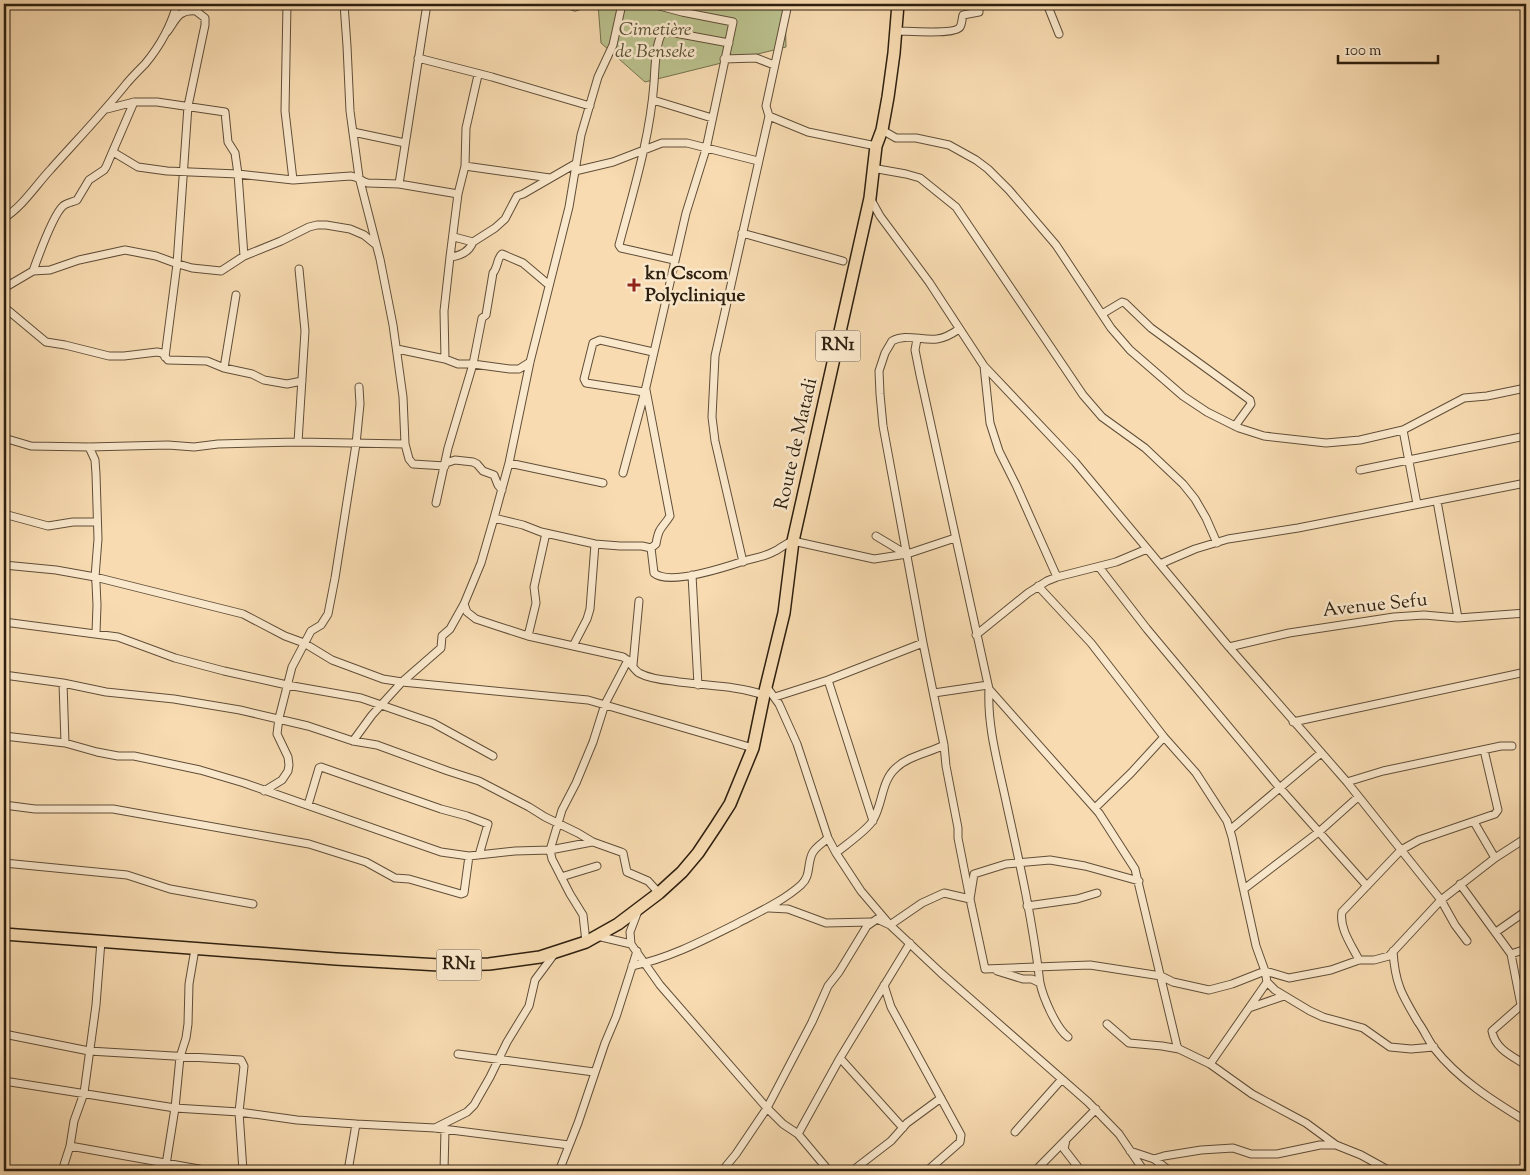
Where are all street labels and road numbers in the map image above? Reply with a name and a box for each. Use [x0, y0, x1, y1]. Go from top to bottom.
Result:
road number: RN1 [816, 331, 860, 362]
street label: Route de Matadi [769, 375, 825, 513]
street label: Avenue Sefu [1321, 587, 1429, 625]
road number: RN1 [436, 950, 482, 980]

